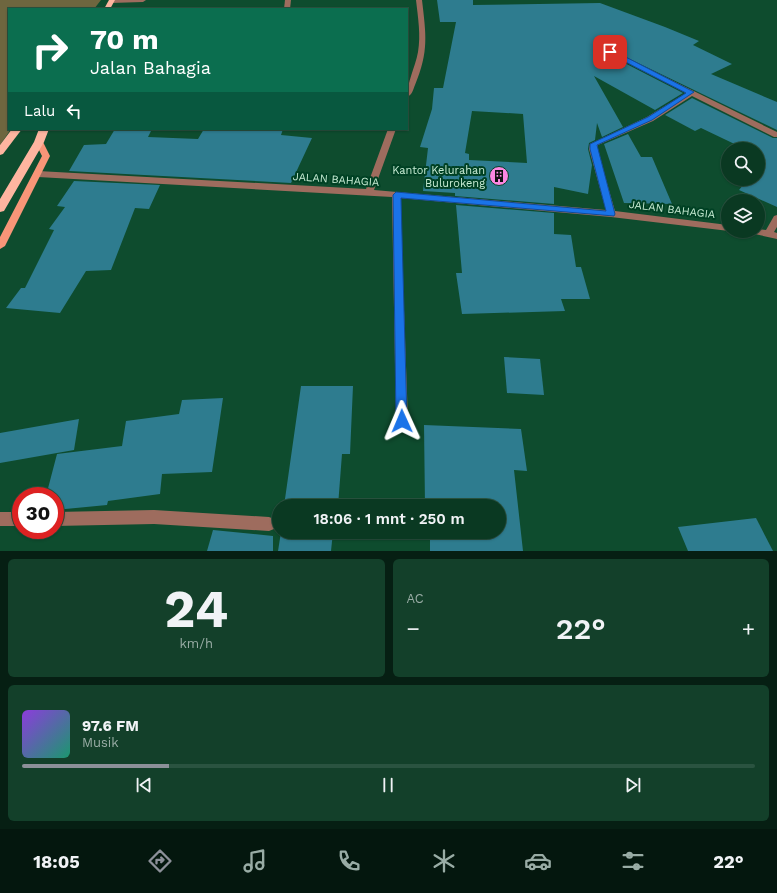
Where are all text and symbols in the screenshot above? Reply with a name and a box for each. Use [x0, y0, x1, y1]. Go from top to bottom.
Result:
text: 70 m [90, 23, 159, 56]
icon: right [24, 24, 76, 76]
pin [593, 35, 627, 69]
icon: arrive [599, 41, 621, 63]
text: Jalan Bahagia [90, 57, 211, 78]
icon: left [63, 100, 85, 122]
text: Lalu [24, 102, 55, 120]
map controls [721, 142, 765, 238]
button: search [721, 142, 765, 186]
place label: Kantor Kelurahan Bulurokeng [392, 164, 485, 190]
building icon: Kantor Kelurahan Bulurokeng [488, 165, 510, 187]
street label: JALAN BAHAGIA [292, 170, 380, 189]
button: layers [721, 194, 765, 238]
street label: JALAN BAHAGIA [628, 198, 716, 221]
position arrow [381, 400, 423, 442]
speed limit sign: 30 [12, 487, 64, 539]
text: 18:06 · 1 mnt · 250 m [313, 510, 465, 528]
text: 24 [164, 579, 228, 640]
text: AC [407, 591, 424, 606]
text: 22° [556, 611, 606, 646]
text: − [407, 616, 420, 641]
text: + [742, 616, 755, 641]
text: km/h [180, 636, 213, 651]
text: 97.6 FM [82, 717, 139, 735]
text: Musik [82, 735, 119, 750]
icon: previous [133, 774, 155, 796]
icon: pause [377, 774, 399, 796]
icon: next [622, 774, 644, 796]
icon: directions [146, 847, 174, 875]
icon: music [241, 847, 269, 875]
icon: phone [335, 847, 363, 875]
icon: climate [430, 847, 458, 875]
icon: car [524, 847, 552, 875]
icon: filters [619, 847, 647, 875]
text: 18:05 [33, 851, 80, 872]
text: 22° [713, 851, 744, 872]

